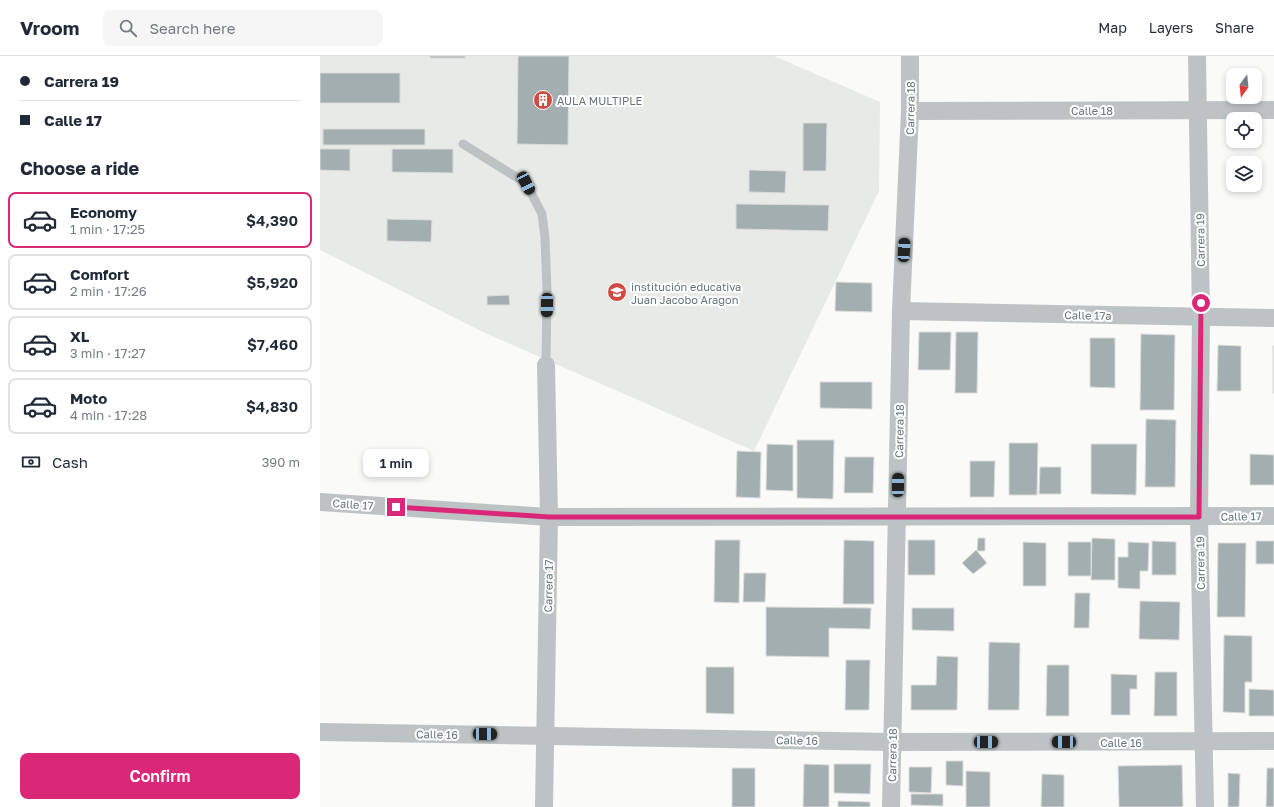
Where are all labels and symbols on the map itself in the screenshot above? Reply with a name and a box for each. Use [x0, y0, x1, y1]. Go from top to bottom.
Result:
north arrow [1226, 68, 1262, 104]
street label: Carrera 18 [903, 81, 917, 135]
building icon: AULA MULTIPLE [532, 89, 554, 111]
place label: AULA MULTIPLE [557, 94, 642, 107]
street label: Calle 18 [1071, 104, 1113, 117]
car [515, 170, 537, 196]
street label: Carrera 19 [1193, 213, 1207, 267]
car [897, 238, 911, 262]
place label: institución educativa Juan Jacobo Aragon [631, 280, 741, 306]
school or university icon: institución educativa Juan Jacobo Aragon [606, 281, 628, 303]
car [541, 293, 553, 317]
route start [1192, 294, 1210, 312]
street label: Calle 17a [1064, 308, 1112, 322]
street label: Carrera 18 [892, 404, 906, 458]
callout: 1 min [363, 449, 429, 477]
car [892, 473, 904, 497]
street label: Calle 17 [332, 496, 374, 512]
route end [387, 498, 405, 516]
street label: Calle 17 [1220, 509, 1262, 523]
street label: Carrera 19 [1193, 536, 1207, 590]
street label: Carrera 17 [541, 559, 555, 613]
street label: Calle 16 [416, 727, 458, 741]
car [473, 728, 497, 740]
street label: Carrera 18 [885, 728, 899, 782]
street label: Calle 16 [776, 733, 818, 747]
car [974, 736, 998, 748]
car [1052, 736, 1076, 748]
street label: Calle 16 [1100, 736, 1142, 749]

